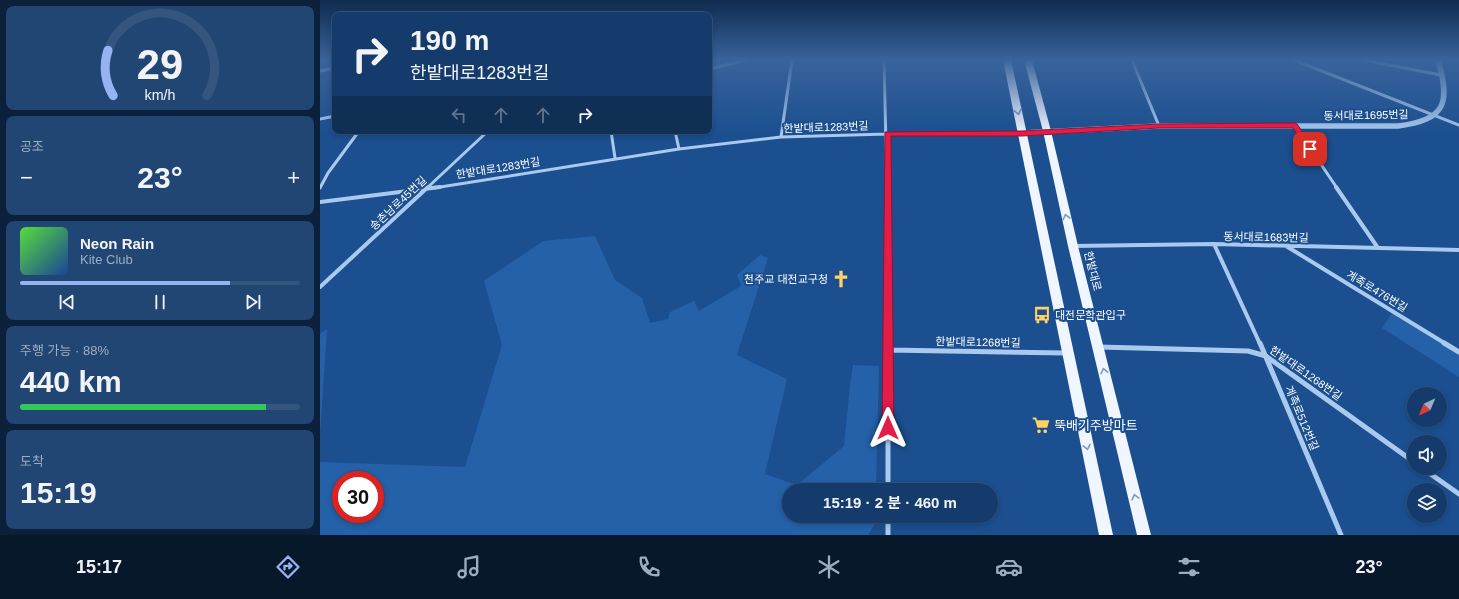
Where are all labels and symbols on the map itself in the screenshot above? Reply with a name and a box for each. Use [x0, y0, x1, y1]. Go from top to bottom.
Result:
street label: 동서대로1695번길 [1323, 108, 1409, 122]
one-way arrow [1013, 109, 1022, 116]
street label: 한밭대로1283번길 [783, 120, 869, 134]
pin [1293, 132, 1327, 166]
street label: 한밭대로1283번길 [455, 155, 541, 181]
street label: 송촌남로45번길 [367, 174, 429, 232]
one-way arrow [1063, 214, 1071, 221]
street label: 동서대로1683번길 [1223, 230, 1309, 244]
street label: 한밭대로 [1082, 250, 1104, 292]
street label: 계족로476번길 [1344, 268, 1410, 314]
church icon: 천주교 대전교구청 [831, 269, 851, 289]
place label: 천주교 대전교구청 [744, 273, 828, 285]
bus stop icon: 대전문학관입구 [1032, 305, 1052, 325]
place label: 대전문학관입구 [1055, 309, 1126, 321]
street label: 한밭대로1268번길 [935, 335, 1021, 349]
street label: 한밭대로1268번길 [1268, 344, 1344, 402]
one-way arrow [1100, 368, 1109, 375]
street label: 계족로512번길 [1283, 384, 1321, 452]
north arrow [1407, 387, 1447, 427]
position arrow [867, 407, 909, 449]
supermarket icon: 뚝배기주방마트 [1031, 415, 1051, 435]
place label: 뚝배기주방마트 [1054, 418, 1138, 433]
one-way arrow [1083, 444, 1091, 450]
speed limit sign: 30 [332, 471, 384, 523]
one-way arrow [1132, 494, 1140, 500]

